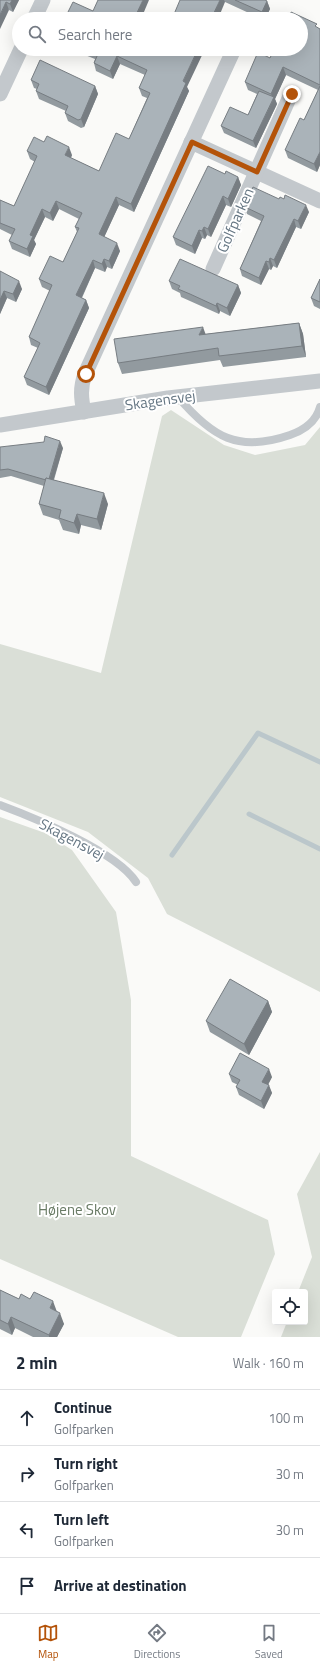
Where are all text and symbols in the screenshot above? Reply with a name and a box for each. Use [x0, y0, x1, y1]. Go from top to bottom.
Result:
search box [12, 12, 308, 56]
icon: search [26, 23, 48, 45]
text: Search here [58, 23, 132, 46]
route end [283, 85, 301, 103]
street label: Golfparken [210, 184, 260, 256]
route start [77, 365, 95, 383]
street label: Skagensvej [123, 384, 197, 416]
street label: Skagensvej [35, 812, 109, 866]
park label: Højene Skov [38, 1198, 116, 1221]
map controls [272, 1289, 308, 1325]
button: locate [272, 1289, 308, 1325]
text: 2 min [16, 1350, 57, 1376]
text: Walk · 160 m [233, 1353, 304, 1373]
text: Continue [54, 1396, 112, 1419]
icon: ahead [16, 1407, 38, 1429]
text: 100 m [268, 1408, 304, 1428]
text: Golfparken [54, 1419, 114, 1439]
text: Turn right [54, 1452, 118, 1475]
icon: right [16, 1463, 38, 1485]
text: 30 m [276, 1464, 304, 1484]
text: Golfparken [54, 1475, 114, 1495]
text: Turn left [54, 1508, 109, 1531]
icon: left [16, 1519, 38, 1541]
text: 30 m [276, 1520, 304, 1540]
text: Golfparken [54, 1531, 114, 1551]
text: Arrive at destination [54, 1574, 187, 1597]
icon: arrive [16, 1575, 38, 1597]
tab: Map [37, 1622, 59, 1662]
tab: Directions [134, 1622, 180, 1662]
tab: Saved [255, 1622, 283, 1662]

